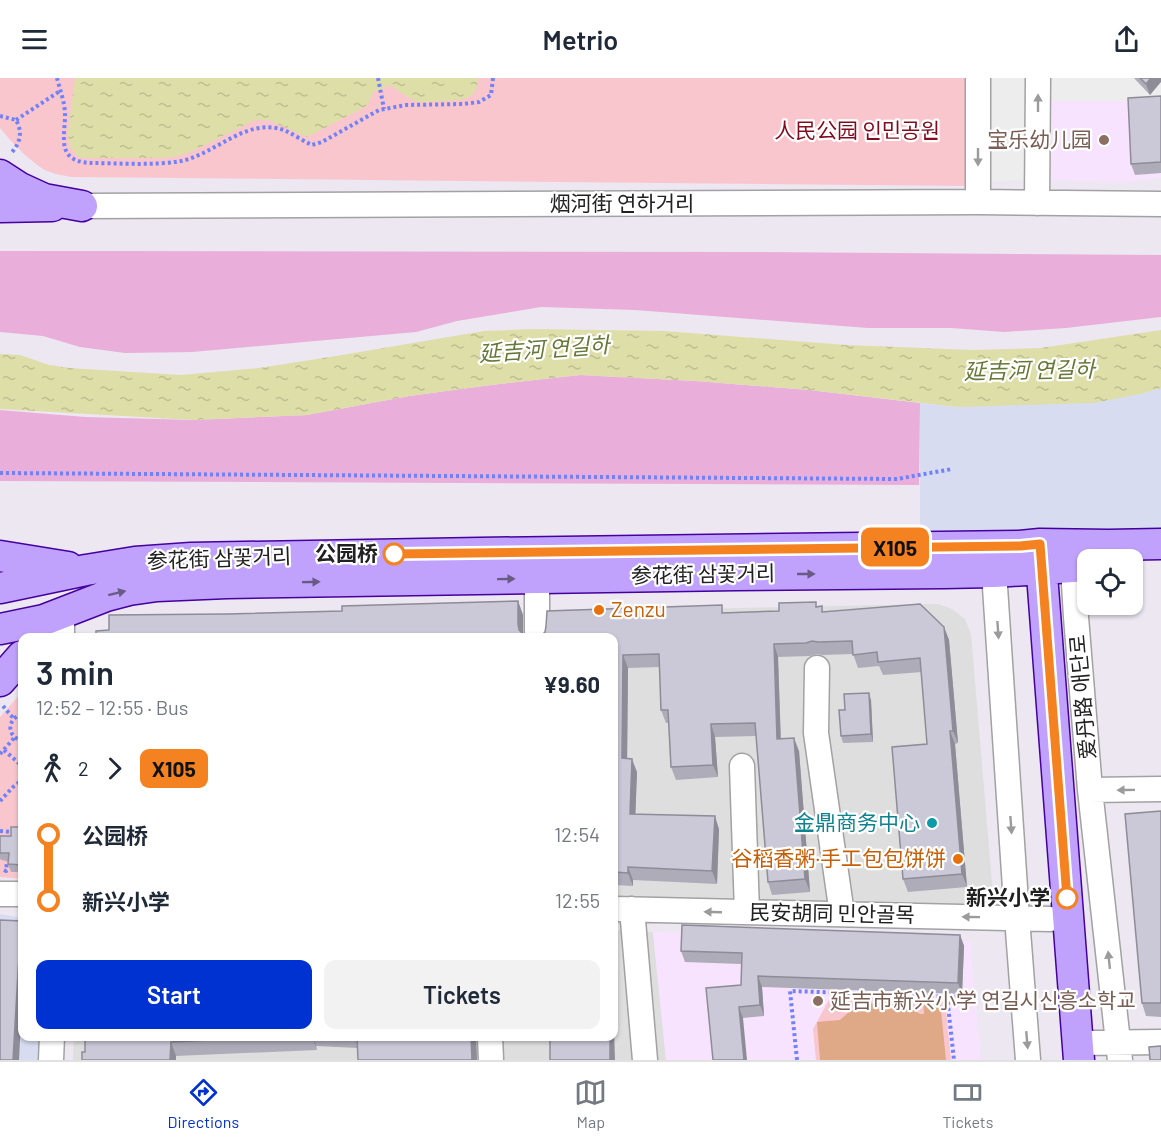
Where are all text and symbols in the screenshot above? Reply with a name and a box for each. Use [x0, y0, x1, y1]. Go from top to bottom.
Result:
icon: menu [18, 23, 51, 56]
text: Metrio [543, 23, 618, 55]
icon: share [1110, 23, 1143, 56]
one-way arrow [1033, 93, 1043, 112]
park label: 人民公园 인민공원 [774, 117, 940, 142]
place label: 宝乐幼儿园 [987, 126, 1092, 151]
marker: 宝乐幼儿园 [1097, 133, 1111, 147]
one-way arrow [973, 148, 983, 167]
street label: 烟河街 연하거리 [550, 190, 694, 215]
water label: 延吉河 연길하 [478, 330, 613, 366]
water label: 延吉河 연길하 [963, 355, 1097, 383]
line badge: X105 [853, 528, 937, 566]
text: X105 [873, 535, 917, 560]
place label: 公园桥 [315, 540, 378, 565]
street label: 参花街 삼꽃거리 [146, 542, 292, 573]
marker: 公园桥 [383, 543, 405, 565]
map controls [1077, 549, 1143, 615]
button: locate [1077, 549, 1143, 615]
street label: 参花街 삼꽃거리 [631, 560, 775, 587]
one-way arrow [797, 569, 816, 579]
one-way arrow [497, 574, 516, 583]
one-way arrow [302, 577, 321, 586]
one-way arrow [108, 588, 126, 598]
place label: Zenzu [611, 596, 666, 621]
marker: Zenzu [592, 603, 606, 617]
one-way arrow [993, 621, 1002, 640]
street label: 爱丹路 애단로 [1064, 634, 1099, 761]
text: 3 min [36, 652, 114, 692]
text: ¥9.60 [543, 671, 600, 697]
text: 12:52 – 12:55 · Bus [36, 695, 188, 719]
icon: walk [36, 752, 69, 785]
icon: forward [98, 752, 131, 785]
text: 2 [78, 756, 89, 780]
text: X105 [152, 756, 196, 781]
one-way arrow [1116, 785, 1135, 795]
place label: 金鼎商务中心 [794, 809, 920, 834]
one-way arrow [1006, 815, 1015, 834]
marker: 金鼎商务中心 [925, 816, 939, 830]
text: 公园桥 [82, 822, 148, 848]
text: 12:54 [554, 822, 600, 846]
place label: 谷稻香粥·手工包包饼饼 [732, 845, 946, 870]
marker: 谷稻香粥·手工包包饼饼 [951, 852, 965, 866]
place label: 新兴小学 [966, 884, 1050, 909]
marker: 新兴小学 [1056, 887, 1078, 909]
text: 新兴小学 [82, 888, 170, 914]
text: 12:55 [555, 888, 600, 912]
street label: 民安胡同 민안골목 [749, 899, 915, 926]
one-way arrow [703, 907, 722, 916]
one-way arrow [961, 913, 980, 922]
one-way arrow [1104, 951, 1114, 970]
button: Start [36, 960, 312, 1029]
button: Tickets [324, 960, 600, 1029]
place label: 延吉市新兴小学 연길시신흥소학교 [830, 987, 1136, 1012]
marker: 延吉市新兴小学 연길시신흥소학교 [811, 994, 825, 1008]
one-way arrow [1022, 1031, 1032, 1050]
tab: Directions [168, 1076, 239, 1131]
tab: Map [574, 1076, 607, 1131]
tab: Tickets [942, 1076, 993, 1131]

